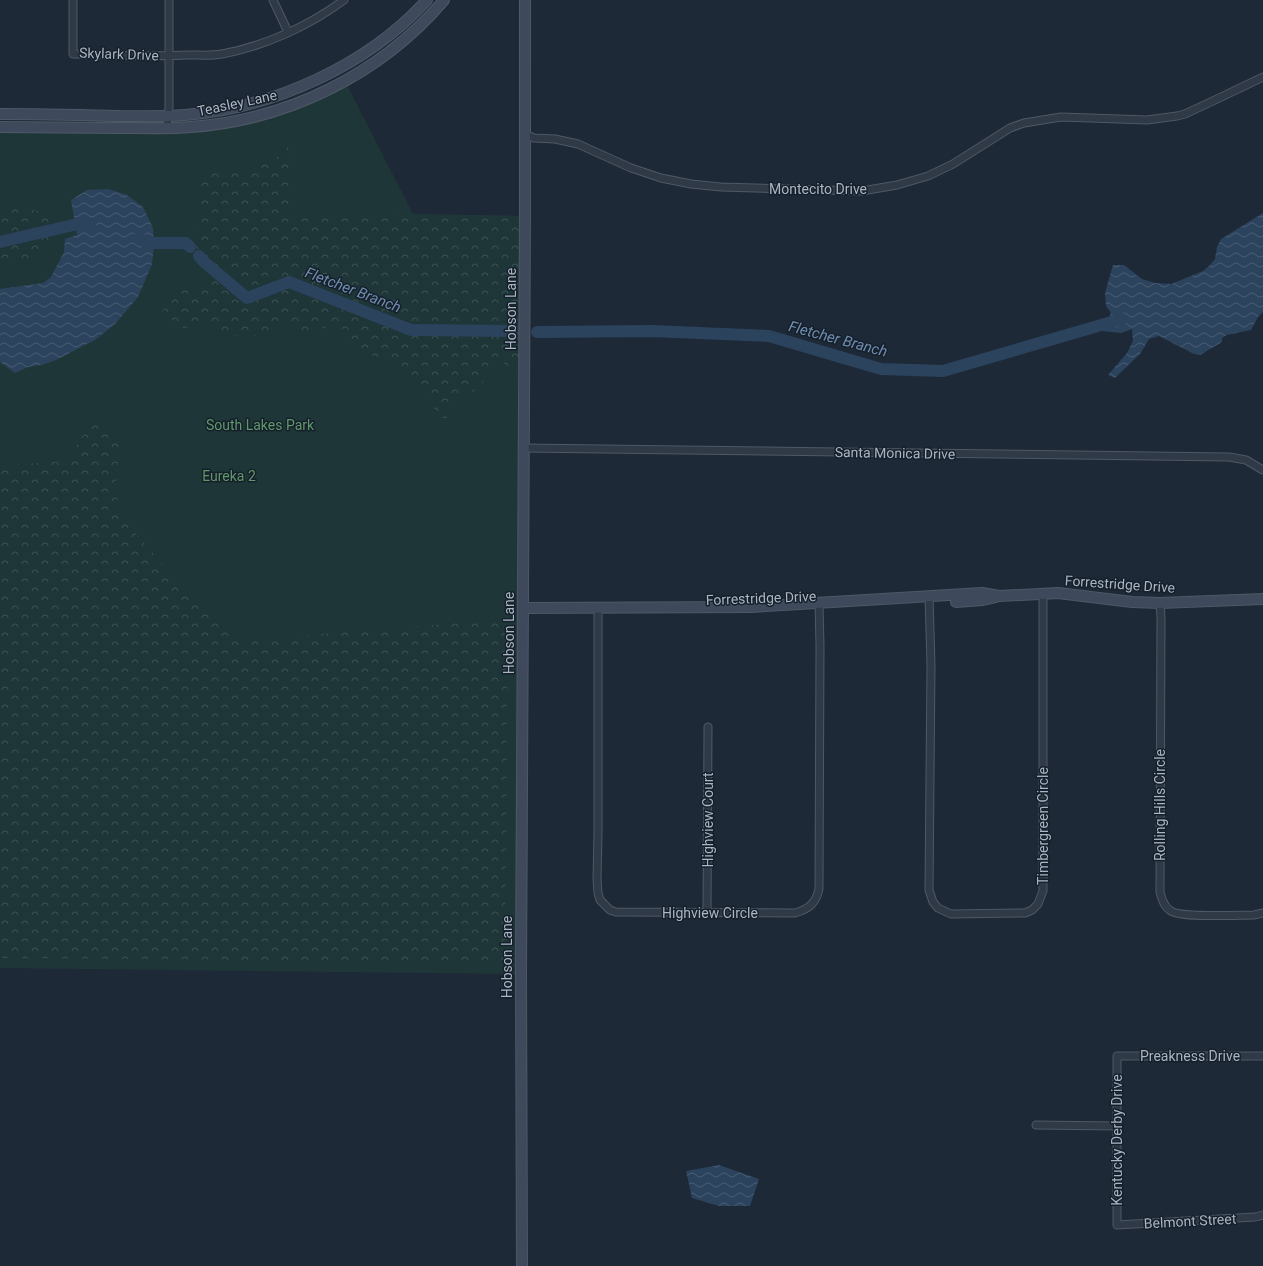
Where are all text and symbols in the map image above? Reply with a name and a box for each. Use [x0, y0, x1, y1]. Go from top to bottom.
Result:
street label: Skylark Drive [79, 45, 159, 63]
street label: Teasley Lane [196, 87, 278, 119]
street label: Montecito Drive [769, 181, 867, 197]
water label: Fletcher Branch [302, 263, 404, 317]
street label: Hobson Lane [503, 268, 519, 350]
water label: Fletcher Branch [787, 317, 889, 361]
park label: South Lakes Park [206, 417, 315, 433]
street label: Santa Monica Drive [835, 444, 955, 462]
park label: Eureka 2 [202, 468, 256, 484]
street label: Forrestridge Drive [1064, 572, 1176, 596]
street label: Forrestridge Drive [706, 588, 816, 608]
street label: Hobson Lane [501, 592, 517, 674]
street label: Rolling Hills Circle [1152, 749, 1168, 861]
street label: Timbergreen Circle [1035, 767, 1051, 885]
street label: Highview Court [700, 772, 716, 868]
street label: Highview Circle [662, 905, 758, 921]
street label: Hobson Lane [499, 916, 515, 998]
street label: Preakness Drive [1140, 1048, 1240, 1064]
street label: Kentucky Derby Drive [1109, 1074, 1125, 1206]
street label: Belmont Street [1143, 1211, 1237, 1231]

